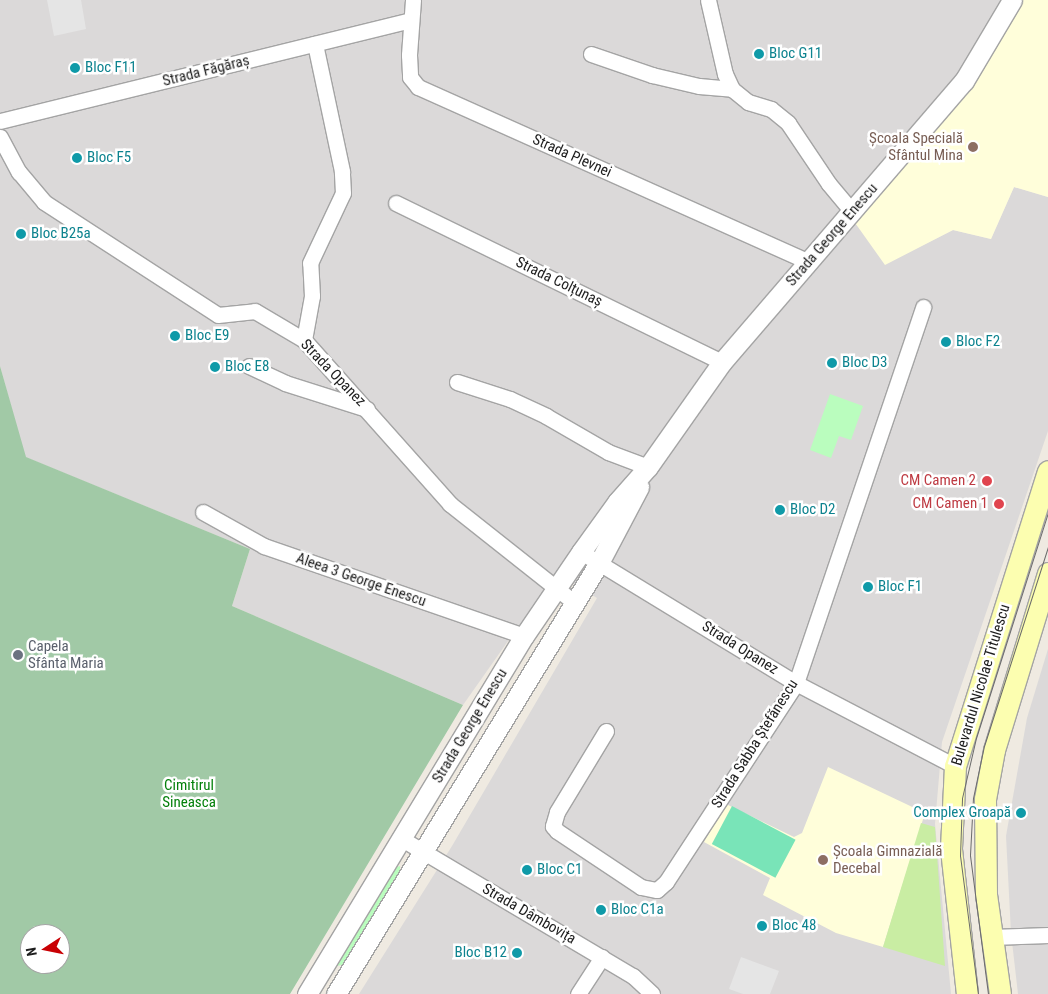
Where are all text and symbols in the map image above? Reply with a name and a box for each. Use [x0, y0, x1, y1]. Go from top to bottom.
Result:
place label: Bloc G11 [769, 45, 822, 63]
marker: Bloc G11 [753, 48, 765, 60]
street label: Strada Făgăraș [161, 52, 251, 90]
place label: Bloc F11 [85, 59, 137, 77]
marker: Bloc F11 [69, 62, 81, 74]
place label: Școala Specială Sfântul Mina [869, 129, 963, 164]
street label: Strada Plevnei [530, 131, 614, 181]
marker: Școala Specială Sfântul Mina [967, 141, 979, 153]
place label: Bloc F5 [87, 149, 131, 167]
marker: Bloc F5 [71, 152, 83, 164]
street label: Strada George Enescu [782, 180, 882, 290]
place label: Bloc B25a [31, 225, 91, 243]
marker: Bloc B25a [15, 228, 27, 240]
street label: Strada Colțunaș [513, 253, 605, 311]
place label: Bloc E9 [185, 327, 229, 345]
marker: Bloc E9 [169, 330, 181, 342]
place label: Bloc F2 [956, 333, 1000, 351]
street label: Strada Opanez [297, 336, 369, 410]
marker: Bloc F2 [940, 336, 952, 348]
place label: Bloc D3 [842, 354, 887, 372]
marker: Bloc D3 [826, 357, 838, 369]
place label: Bloc E8 [225, 358, 269, 376]
marker: Bloc E8 [209, 361, 221, 373]
place label: CM Camen 2 [901, 472, 976, 490]
marker: CM Camen 2 [980, 474, 994, 488]
place label: CM Camen 1 [913, 495, 988, 513]
marker: CM Camen 1 [992, 497, 1006, 511]
place label: Bloc D2 [790, 501, 835, 519]
marker: Bloc D2 [774, 504, 786, 516]
street label: Aleea 3 George Enescu [294, 549, 428, 611]
place label: Bloc F1 [878, 578, 922, 596]
marker: Bloc F1 [862, 581, 874, 593]
street label: Bulevardul Nicolae Titulescu [948, 602, 1014, 768]
street label: Strada Opanez [699, 618, 781, 678]
place label: Capela Sfânta Maria [28, 637, 104, 672]
marker: Capela Sfânta Maria [12, 649, 24, 661]
street label: Strada George Enescu [429, 666, 511, 786]
street label: Strada Sabba Ștefănescu [708, 676, 802, 812]
park label: Cimitirul Sineasca [162, 776, 216, 811]
place label: Complex Groapă [913, 804, 1011, 822]
marker: Complex Groapă [1015, 807, 1027, 819]
place label: Școala Gimnazială Decebal [833, 842, 942, 877]
marker: Școala Gimnazială Decebal [817, 854, 829, 866]
place label: Bloc C1 [537, 861, 582, 879]
marker: Bloc C1 [521, 864, 533, 876]
street label: Strada Dâmbovița [479, 880, 579, 948]
place label: Bloc C1a [611, 901, 664, 919]
marker: Bloc C1a [595, 904, 607, 916]
place label: Bloc 48 [772, 917, 816, 935]
marker: Bloc 48 [756, 920, 768, 932]
north arrow [20, 924, 70, 974]
place label: Bloc B12 [454, 944, 507, 962]
text: N [23, 946, 40, 957]
marker: Bloc B12 [511, 947, 523, 959]

